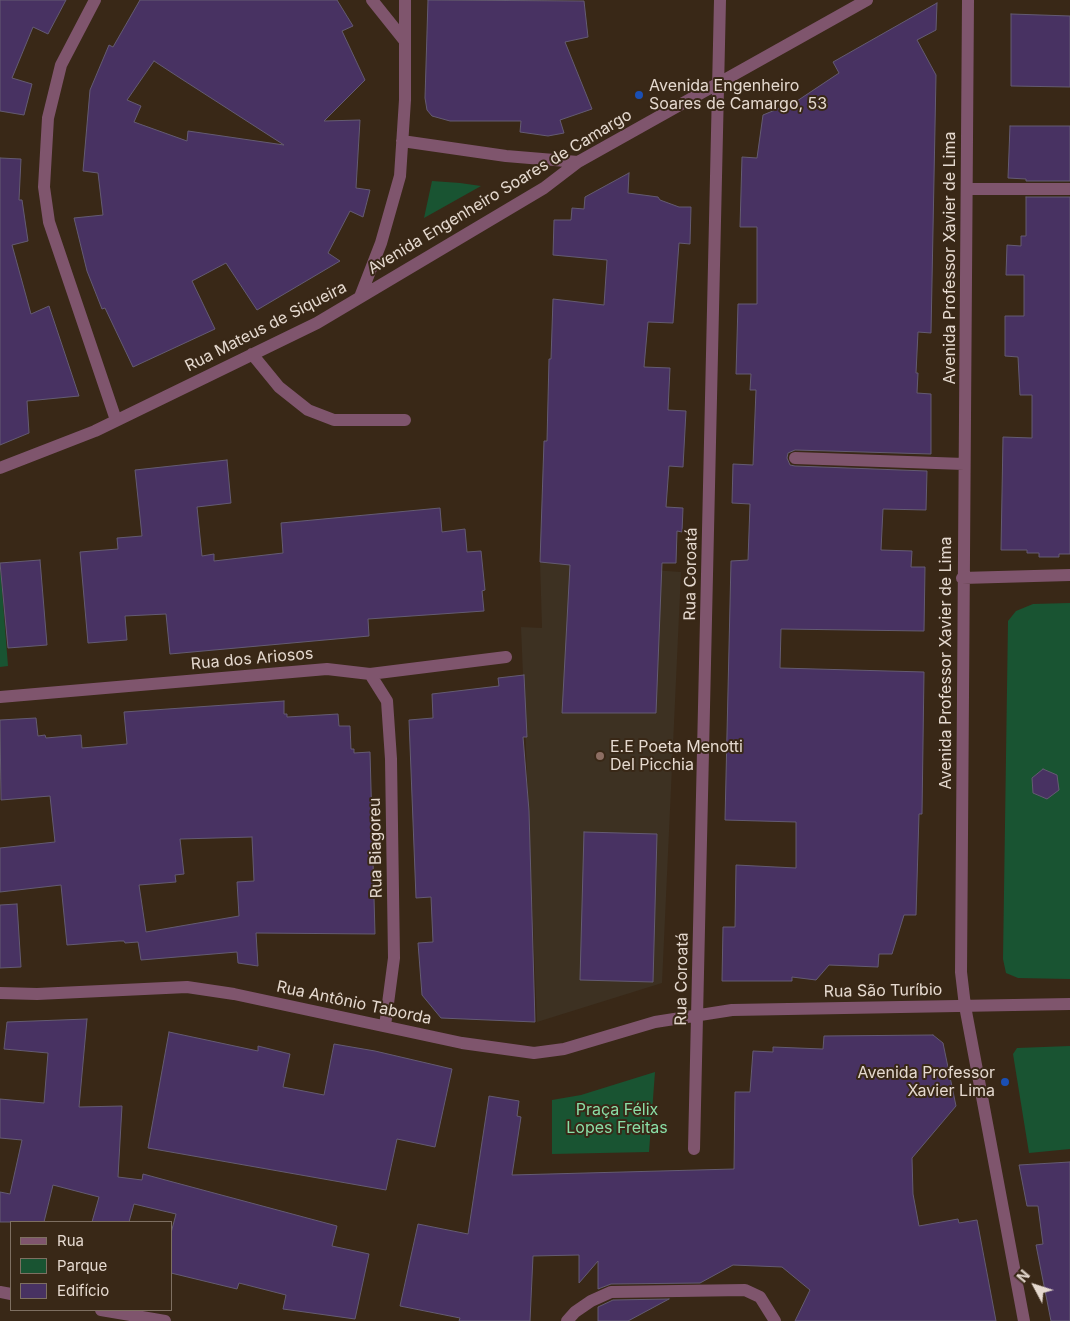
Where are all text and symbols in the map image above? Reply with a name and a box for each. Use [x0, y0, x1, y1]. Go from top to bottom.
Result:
place label: Avenida Engenheiro Soares de Camargo, 53 [649, 76, 827, 114]
marker: Avenida Engenheiro Soares de Camargo, 53 [633, 89, 645, 101]
street label: Avenida Engenheiro Soares de Camargo [365, 105, 635, 279]
street label: Avenida Professor Xavier de Lima [940, 132, 960, 384]
street label: Rua Mateus de Siqueira [182, 278, 350, 376]
street label: Rua Coroatá [681, 527, 701, 621]
street label: Avenida Professor Xavier de Lima [936, 537, 956, 789]
street label: Rua dos Ariosos [190, 644, 314, 674]
place label: E.E Poeta Menotti Del Picchia [610, 737, 743, 775]
marker: E.E Poeta Menotti Del Picchia [594, 750, 606, 762]
street label: Rua Biagoreu [366, 798, 386, 898]
street label: Rua Coroatá [672, 932, 692, 1026]
street label: Rua Antônio Taborda [275, 977, 433, 1029]
street label: Rua São Turíbio [824, 980, 942, 1002]
place label: Avenida Professor Xavier Lima [858, 1063, 995, 1101]
marker: Avenida Professor Xavier Lima [999, 1076, 1011, 1088]
park label: Praça Félix Lopes Freitas [566, 1100, 668, 1138]
legend [10, 1221, 172, 1311]
text: Rua [57, 1231, 84, 1250]
text: Parque [57, 1256, 107, 1275]
north arrow [1010, 1261, 1060, 1311]
text: N [1013, 1266, 1033, 1286]
text: Edifício [57, 1281, 109, 1300]

